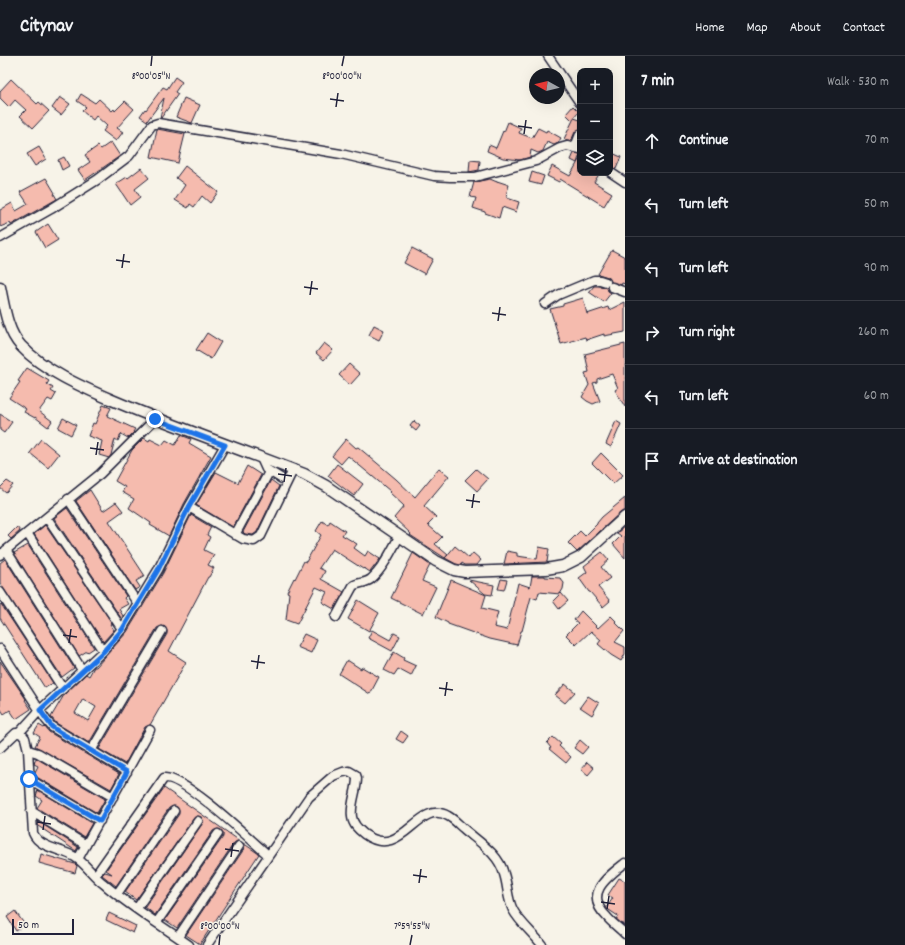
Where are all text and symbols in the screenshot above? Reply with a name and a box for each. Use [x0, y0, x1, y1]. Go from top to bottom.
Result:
text: Citynav [20, 14, 73, 41]
text: Home [695, 18, 724, 38]
text: Map [746, 18, 768, 38]
text: About [790, 18, 821, 38]
text: Contact [843, 18, 885, 38]
north arrow [529, 68, 565, 104]
map controls [577, 68, 613, 176]
button: + [577, 68, 613, 104]
text: 8°00'05"N [132, 70, 170, 84]
text: 8°00'00"N [322, 70, 362, 84]
text: 7 min [641, 70, 674, 94]
text: Walk · 530 m [827, 73, 889, 92]
button: − [577, 104, 613, 140]
icon: ahead [641, 130, 663, 152]
text: Continue [679, 130, 728, 152]
text: 70 m [865, 131, 889, 150]
button: layers [577, 140, 613, 176]
icon: left [641, 194, 663, 216]
text: Turn left [679, 194, 728, 216]
text: 50 m [864, 195, 889, 214]
icon: left [641, 258, 663, 280]
text: Turn left [679, 258, 728, 280]
text: 90 m [864, 259, 889, 278]
icon: right [641, 322, 663, 344]
text: Turn right [679, 322, 735, 344]
text: 260 m [858, 323, 889, 342]
icon: left [641, 386, 663, 408]
text: Turn left [679, 386, 728, 408]
text: 60 m [864, 387, 889, 406]
route end [146, 410, 164, 428]
icon: arrive [641, 450, 663, 472]
text: Arrive at destination [679, 450, 797, 472]
route start [20, 770, 38, 788]
scale bar [12, 917, 74, 936]
text: 50 m [18, 918, 39, 934]
text: 8°00'00"N [200, 920, 240, 934]
text: 7°59'55"N [394, 920, 430, 934]

